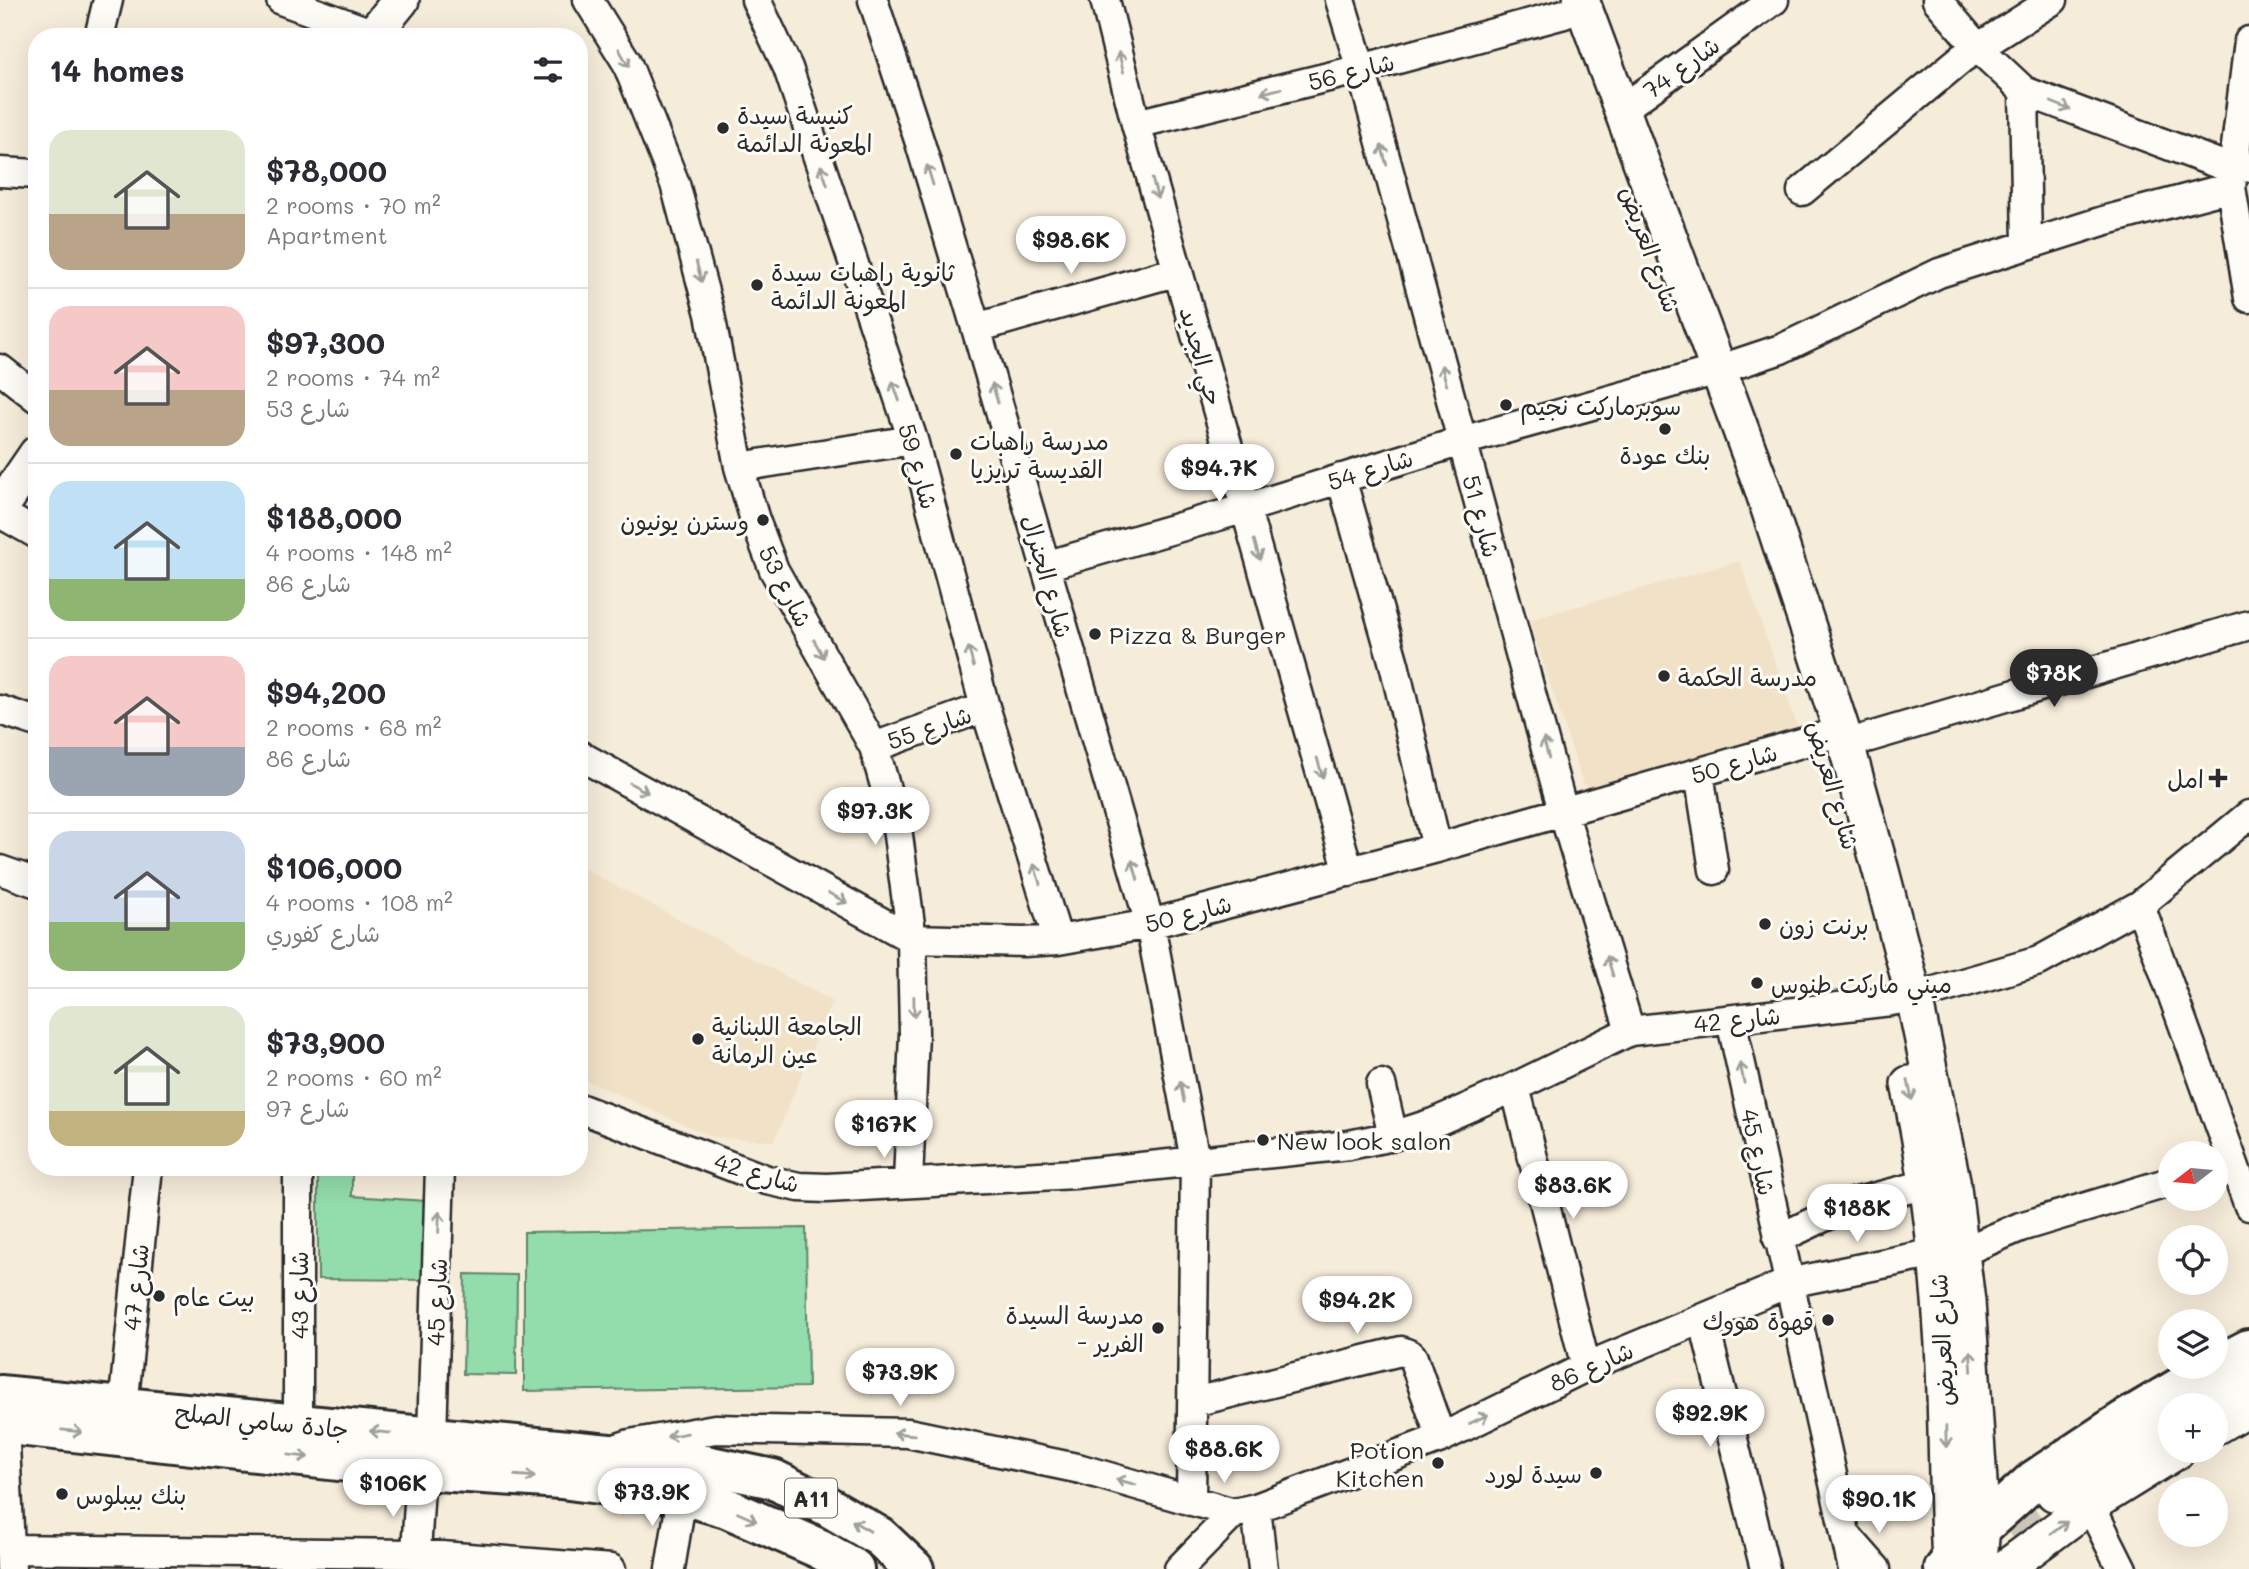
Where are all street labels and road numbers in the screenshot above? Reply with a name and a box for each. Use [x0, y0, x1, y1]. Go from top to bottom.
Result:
street label: شارع 74 [1637, 29, 1727, 108]
street label: شارع 56 [1304, 45, 1398, 100]
street label: شارع العريض [1611, 181, 1688, 318]
street label: حي الجديد [1166, 303, 1231, 411]
street label: شارع 59 [889, 420, 946, 513]
street label: شارع 54 [1324, 441, 1417, 500]
street label: شارع 51 [1453, 471, 1508, 562]
street label: شارع الجنرال [1013, 511, 1080, 642]
street label: شارع 53 [750, 540, 820, 633]
street label: شارع 55 [883, 698, 976, 759]
street label: شارع العريض [1798, 717, 1867, 854]
street label: شارع 50 [1687, 736, 1782, 793]
street label: شارع 50 [1141, 887, 1235, 942]
street label: شارع 42 [1692, 999, 1782, 1042]
street label: شارع 45 [1732, 1106, 1783, 1199]
street label: شارع 42 [710, 1145, 803, 1202]
street label: شارع 47 [115, 1242, 158, 1332]
street label: شارع 43 [283, 1251, 317, 1339]
street label: شارع 45 [419, 1258, 456, 1346]
street label: شارع العريض [1922, 1273, 1963, 1407]
street label: شارع 86 [1544, 1334, 1639, 1401]
street label: جادة سامي الصلح [173, 1395, 350, 1451]
road number: A11 [785, 1478, 837, 1518]

